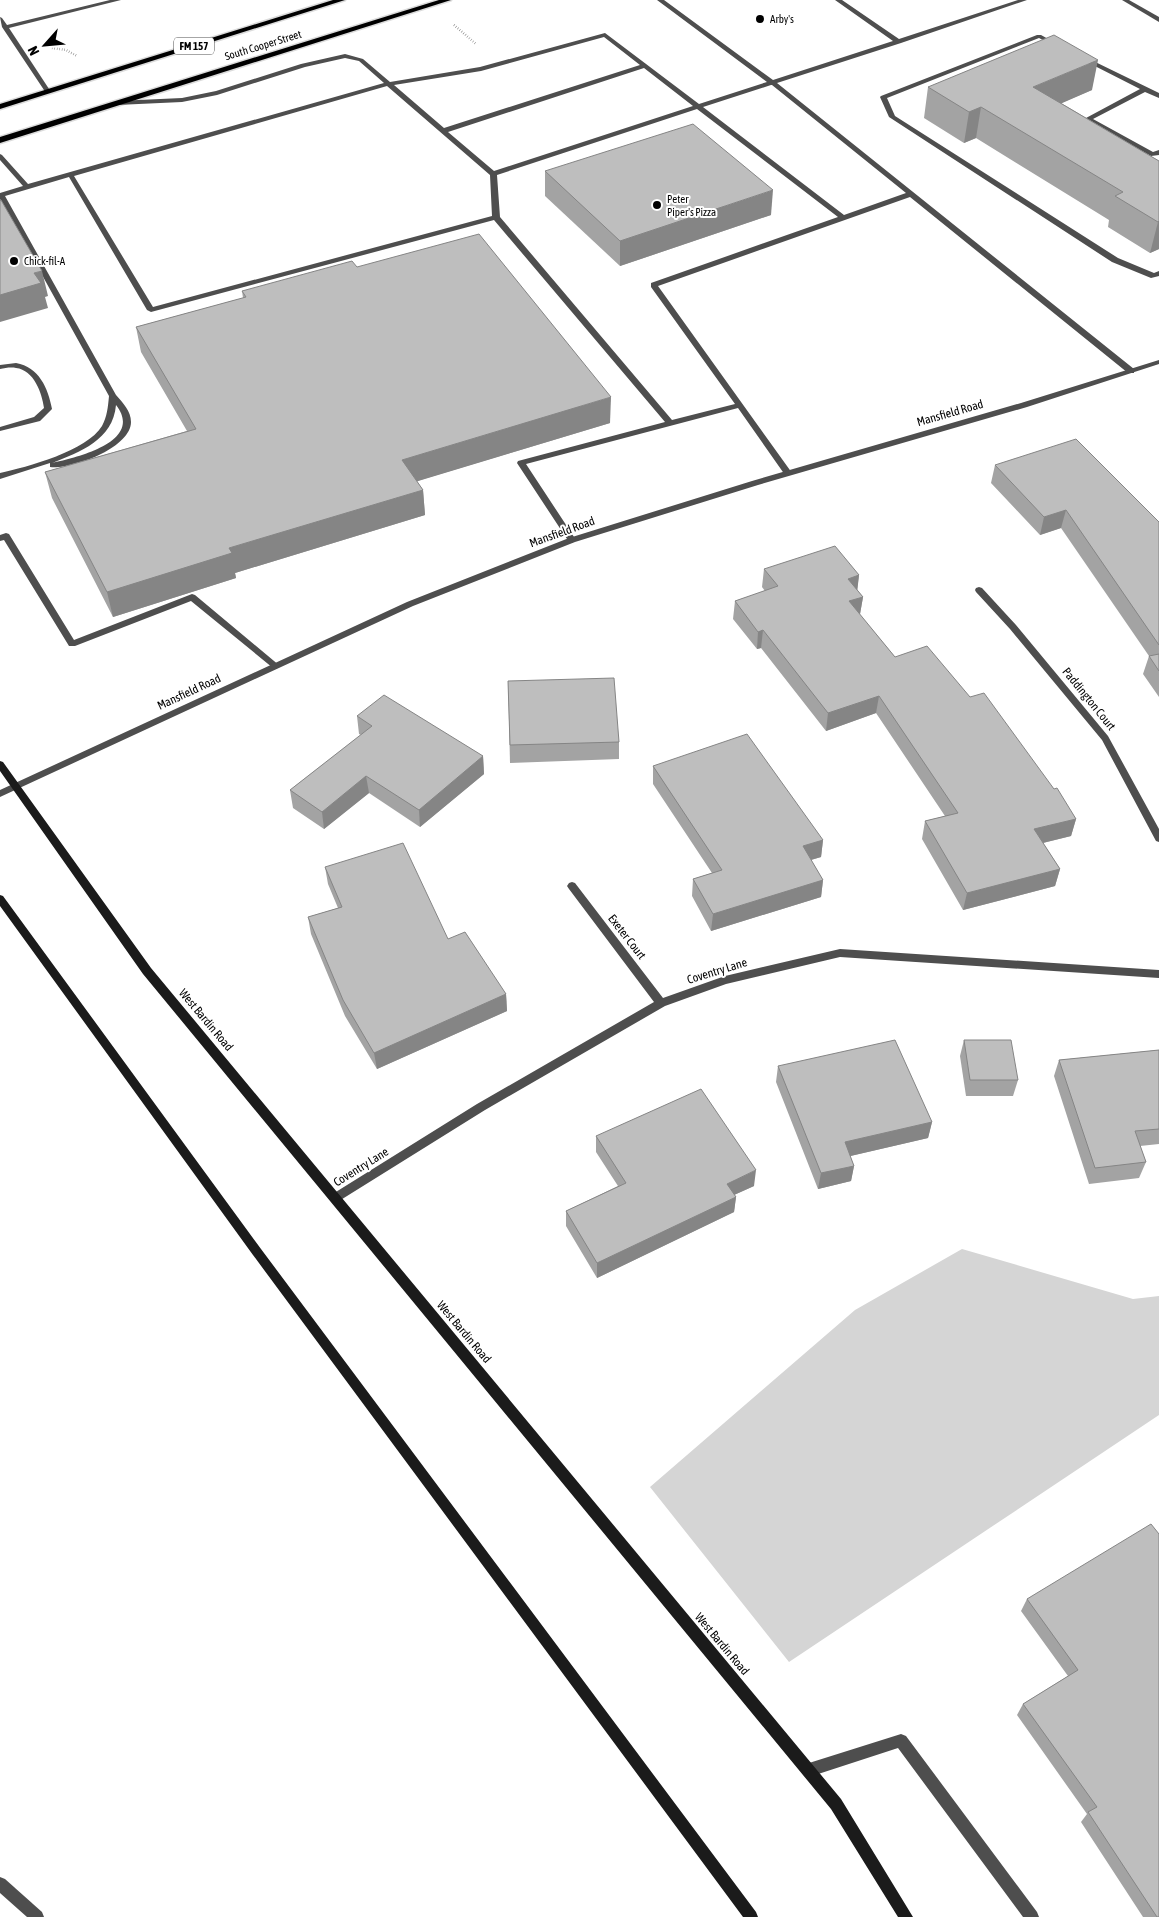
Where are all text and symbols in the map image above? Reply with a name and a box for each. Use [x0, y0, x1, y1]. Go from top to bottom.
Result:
marker: Arby's [754, 13, 766, 25]
place label: Arby's [770, 13, 794, 25]
north arrow [20, 20, 70, 70]
street label: South Cooper Street [223, 28, 303, 62]
road number: FM 157 [174, 37, 214, 54]
text: N [24, 44, 42, 58]
place label: Peter Piper's Pizza [667, 193, 716, 218]
marker: Peter Piper's Pizza [651, 199, 663, 211]
marker: Chick-fil-A [8, 255, 20, 267]
place label: Chick-fil-A [24, 255, 66, 267]
street label: Mansfield Road [915, 397, 985, 429]
street label: Mansfield Road [527, 514, 597, 550]
street label: Paddington Court [1059, 665, 1119, 734]
street label: Mansfield Road [155, 671, 223, 713]
street label: Exeter Court [605, 912, 649, 963]
street label: Coventry Lane [685, 955, 749, 987]
street label: West Bardin Road [176, 986, 236, 1054]
street label: Coventry Lane [331, 1145, 391, 1189]
street label: West Bardin Road [434, 1298, 494, 1366]
street label: West Bardin Road [692, 1610, 752, 1678]

